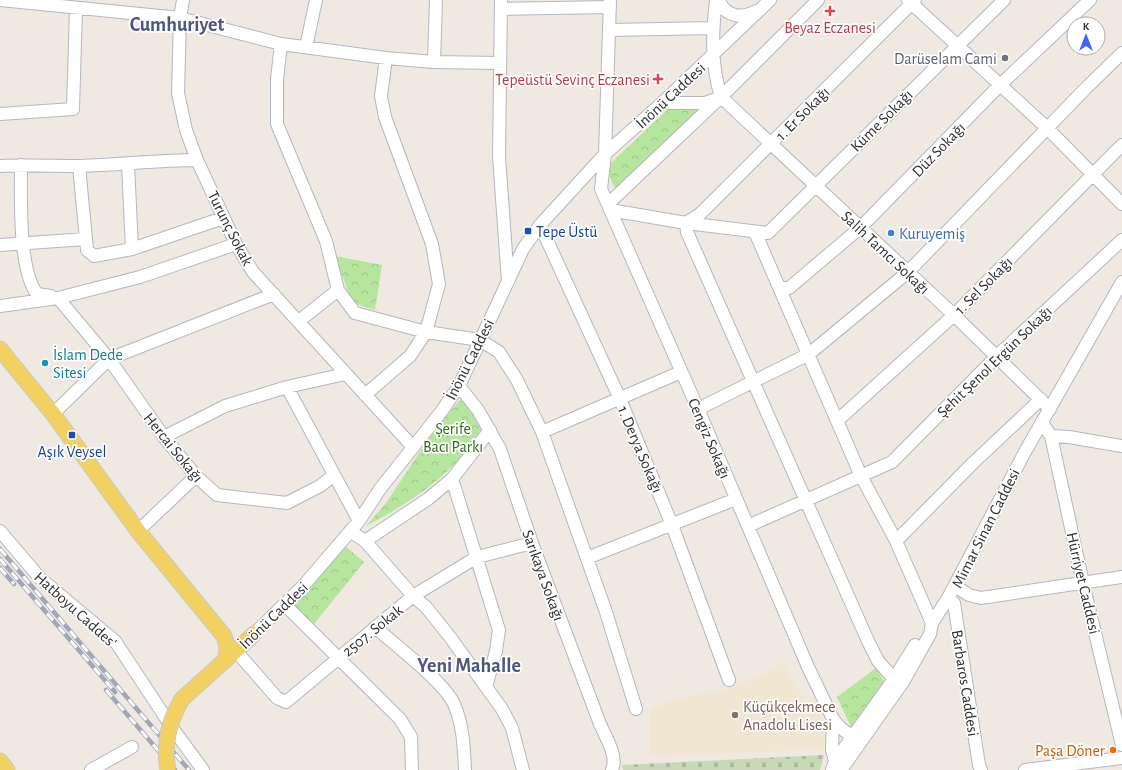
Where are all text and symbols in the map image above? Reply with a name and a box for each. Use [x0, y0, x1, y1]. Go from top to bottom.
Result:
marker: Beyaz Eczanesi [825, 6, 835, 16]
district label: Cumhuriyet [130, 15, 225, 35]
north arrow [1066, 16, 1106, 56]
place label: Beyaz Eczanesi [784, 20, 876, 37]
text: K [1083, 21, 1090, 32]
place label: Darüselam Cami [894, 51, 997, 67]
marker: Darüselam Cami [1000, 53, 1010, 63]
street label: İnönü Caddesi [631, 58, 709, 132]
place label: Tepeüstü Sevinç Eczanesi [495, 72, 650, 88]
marker: Tepeüstü Sevinç Eczanesi [653, 74, 663, 84]
street label: 1. Er Sokağı [773, 84, 833, 144]
street label: Küme Sokağı [848, 87, 916, 155]
street label: Düz Sokağı [909, 119, 968, 180]
street label: Turunç Sokak [204, 188, 256, 269]
street label: Salih Tamcı Sokağı [838, 208, 932, 297]
place label: Tepe Üstü [536, 222, 598, 240]
marker: Tepe Üstü [523, 226, 533, 236]
place label: Kuruyemiş [899, 226, 965, 243]
marker: Kuruyemiş [886, 228, 896, 238]
street label: 1. Sel Sokağı [952, 254, 1016, 318]
street label: Şehit Şenol Ergün Sokağı [934, 303, 1055, 420]
street label: İnönü Caddesi [441, 315, 497, 403]
place label: İslam Dede Sitesi [53, 345, 123, 381]
marker: İslam Dede Sitesi [40, 358, 50, 368]
street label: Cengiz Sokağı [685, 396, 733, 481]
street label: 1. Derya Sokağı [614, 404, 666, 496]
street label: Hercai Sokağı [141, 410, 206, 485]
park label: Şerife Bacı Parkı [423, 421, 483, 455]
marker: Aşık Veysel [67, 430, 77, 440]
place label: Aşık Veysel [38, 444, 106, 461]
street label: Mimar Sinan Caddesi [949, 466, 1023, 591]
street label: Sarıkaya Sokağı [518, 528, 567, 623]
street label: Hürriyet Caddesi [1063, 531, 1103, 636]
street label: Hatboyu Caddes' [30, 569, 120, 652]
street label: İnönü Caddesi [235, 578, 311, 652]
street label: 2507. Sokak [340, 601, 406, 660]
street label: Barbaros Caddesi [949, 629, 981, 737]
district label: Yeni Mahalle [417, 656, 521, 676]
place label: Küçükçekmece Anadolu Lisesi [743, 699, 836, 733]
marker: Küçükçekmece Anadolu Lisesi [730, 710, 740, 720]
place label: Paşa Döner [1035, 743, 1106, 759]
marker: Paşa Döner [1108, 745, 1118, 755]

